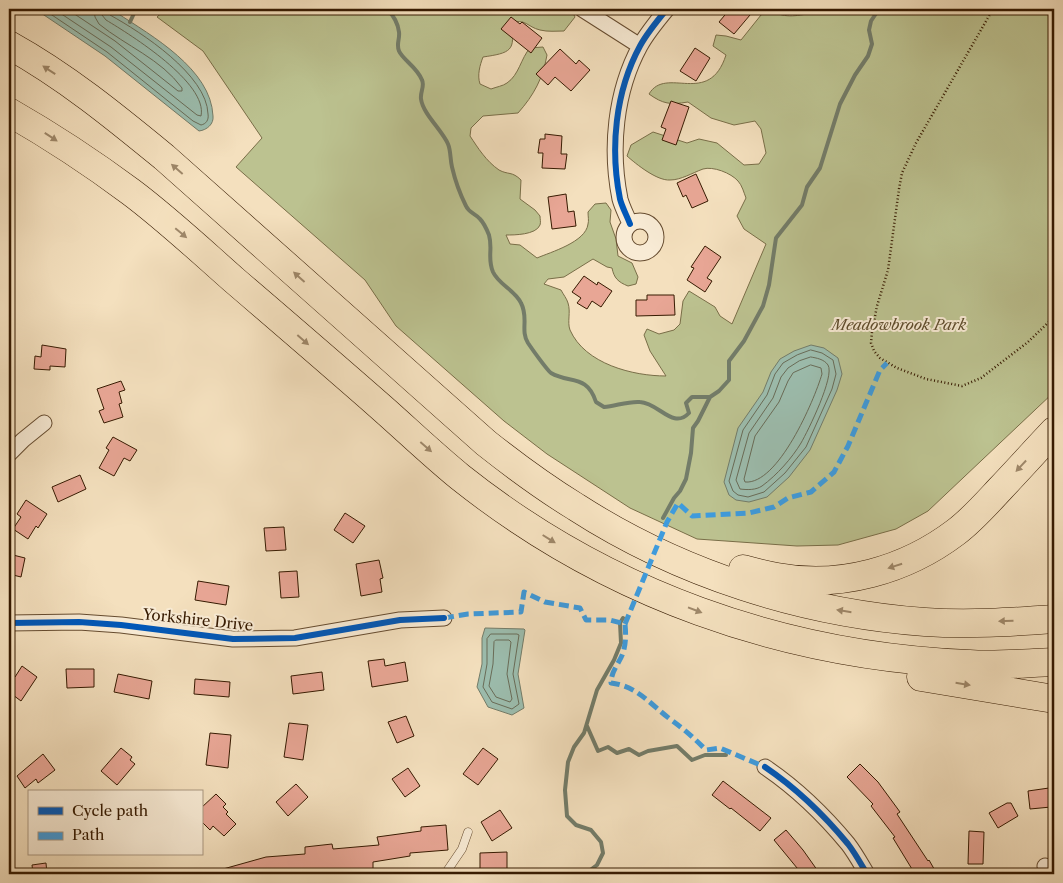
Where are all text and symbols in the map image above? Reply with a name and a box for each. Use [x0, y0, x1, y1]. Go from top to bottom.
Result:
one-way arrow [43, 65, 56, 75]
one-way arrow [44, 132, 57, 141]
one-way arrow [172, 163, 184, 175]
one-way arrow [174, 228, 187, 239]
one-way arrow [293, 271, 305, 283]
park label: Meadowbrook Park [830, 315, 966, 334]
one-way arrow [297, 334, 309, 346]
one-way arrow [420, 441, 432, 452]
one-way arrow [1015, 460, 1027, 472]
one-way arrow [543, 535, 556, 544]
one-way arrow [888, 563, 903, 570]
street label: Yorkshire Drive [141, 604, 254, 635]
one-way arrow [688, 607, 702, 615]
one-way arrow [835, 607, 851, 615]
one-way arrow [997, 618, 1013, 626]
one-way arrow [955, 680, 971, 688]
legend [28, 790, 202, 856]
text: Cycle path [72, 801, 149, 820]
text: Path [72, 825, 105, 844]

